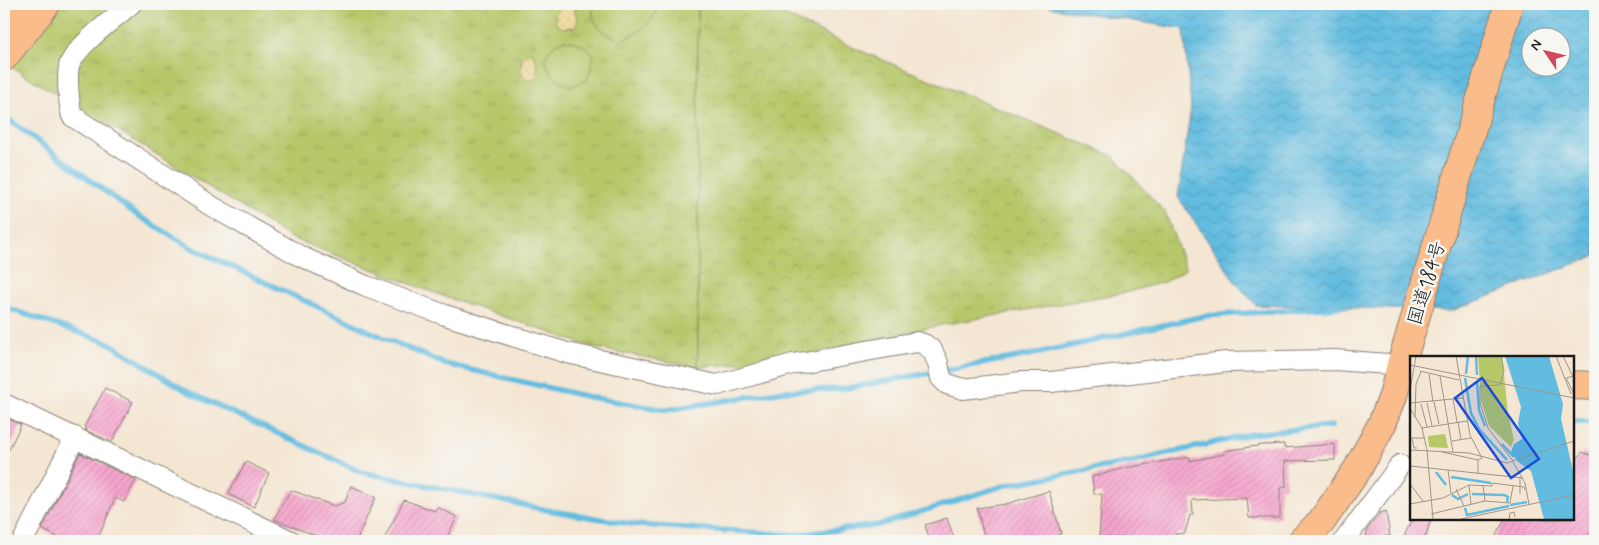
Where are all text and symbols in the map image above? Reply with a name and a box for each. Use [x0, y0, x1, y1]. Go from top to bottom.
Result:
north arrow [1522, 28, 1572, 78]
text: N [1526, 36, 1546, 54]
street label: 国道184号 [1402, 238, 1452, 328]
inset map [1410, 356, 1574, 520]

